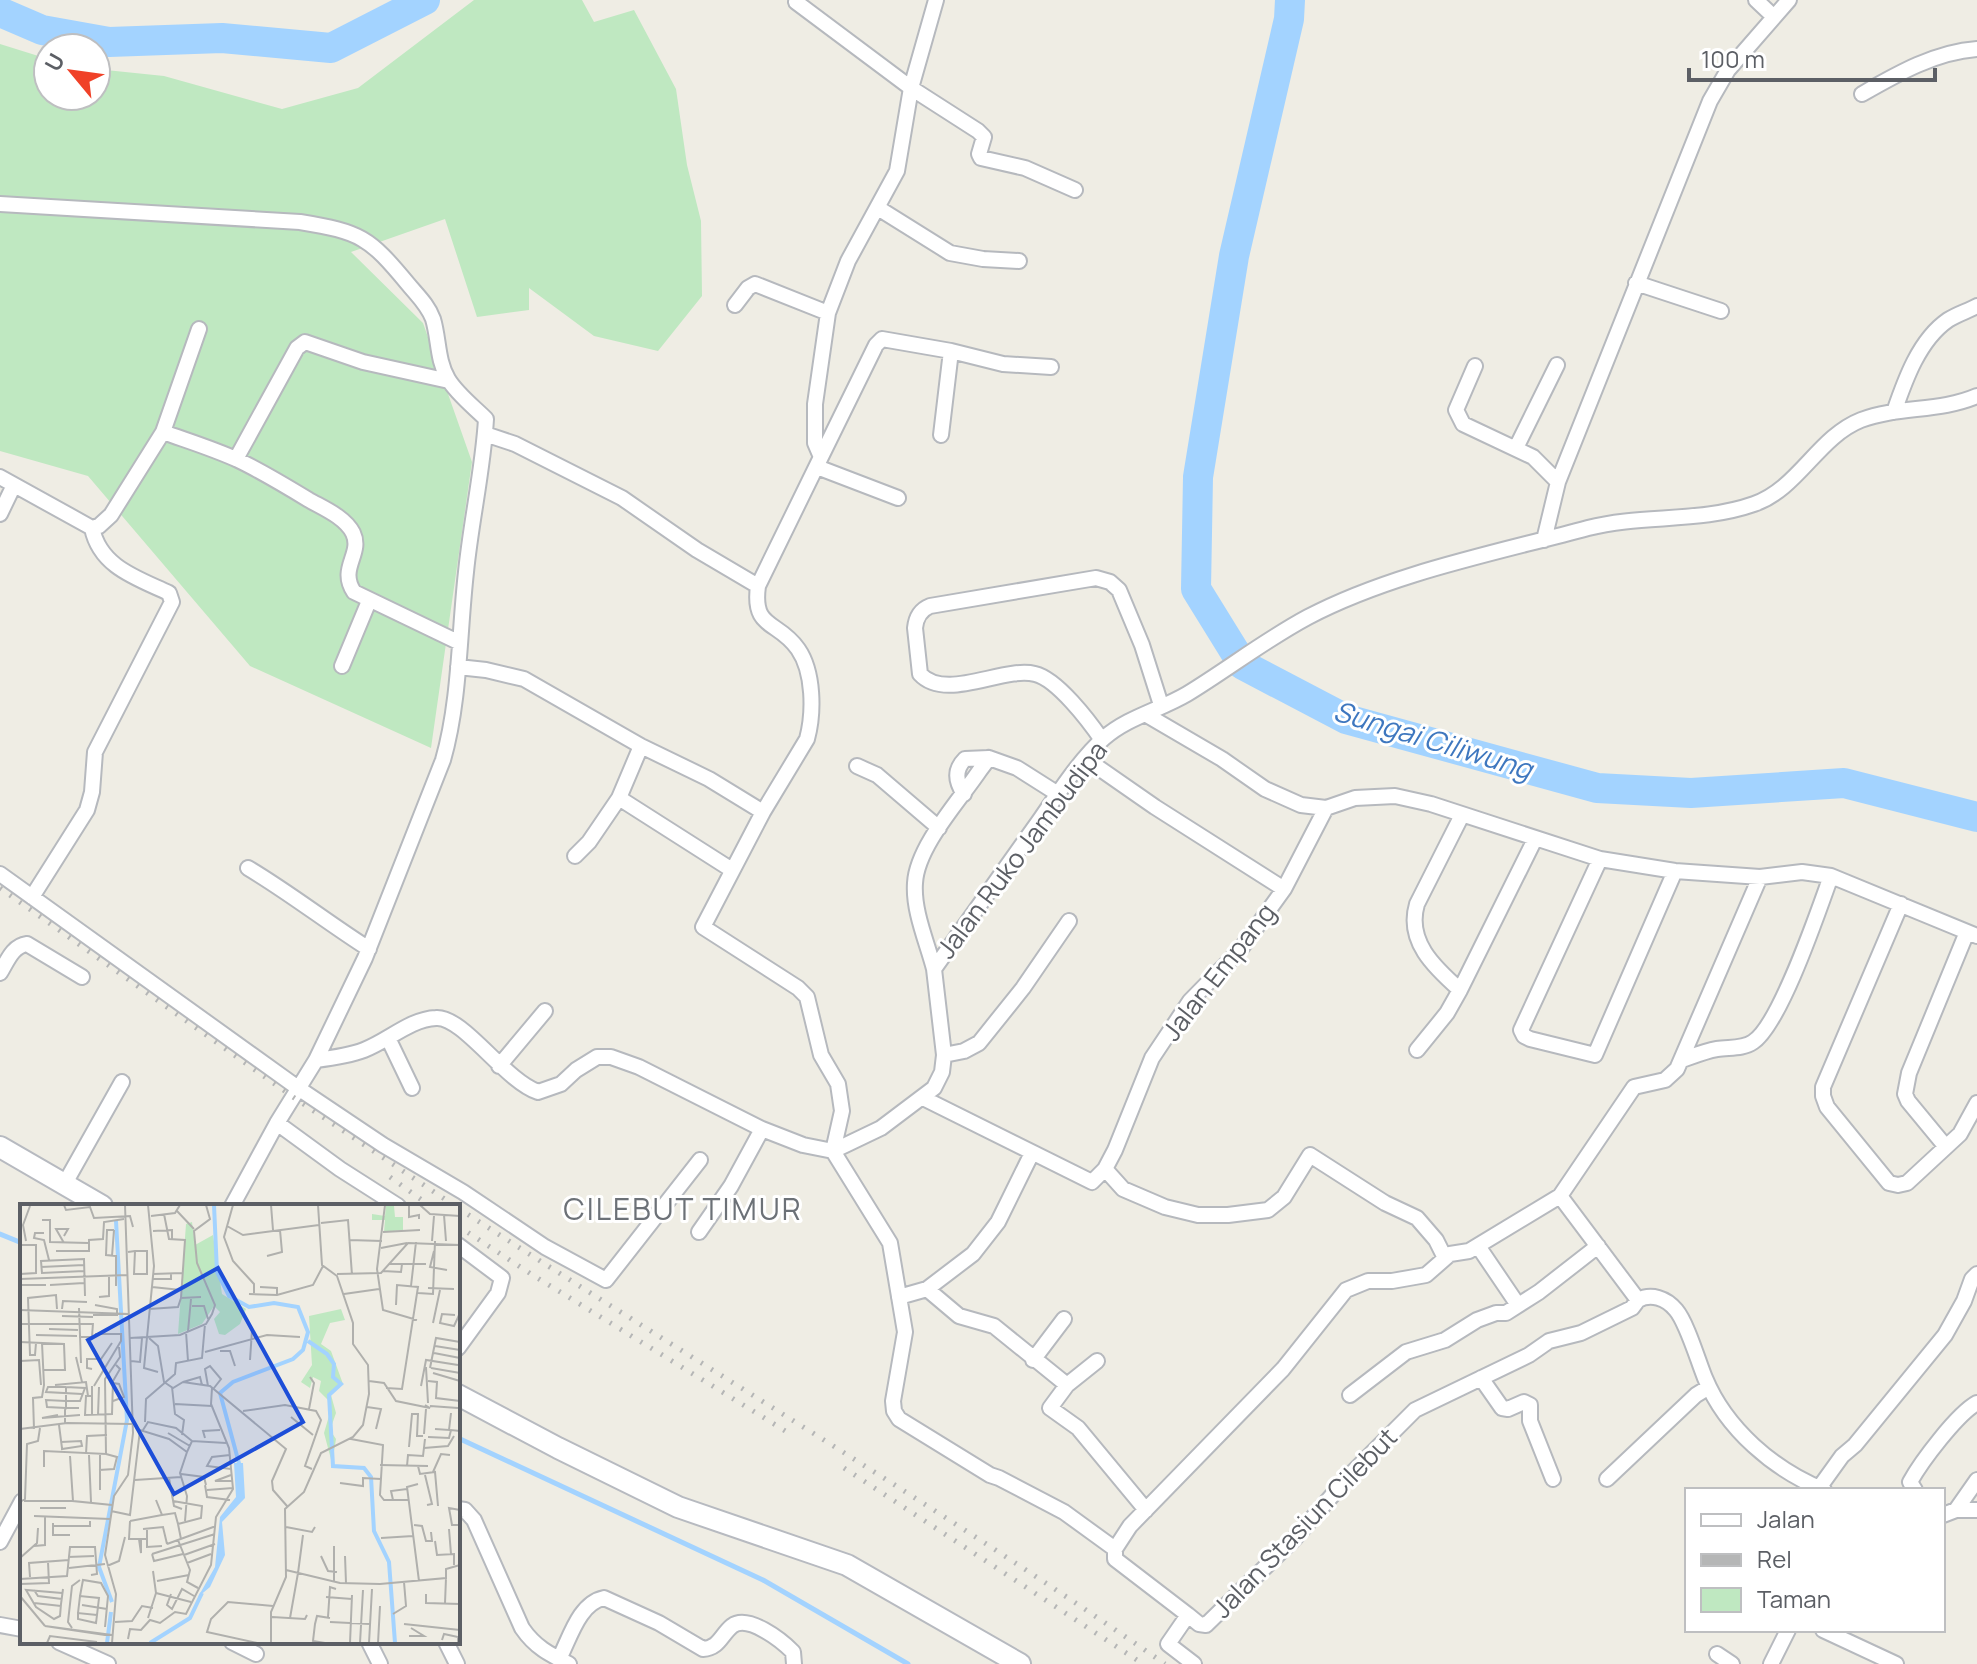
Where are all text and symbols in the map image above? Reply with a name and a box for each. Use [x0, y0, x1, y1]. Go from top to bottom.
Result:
north arrow [32, 32, 112, 112]
scale bar [1689, 32, 1935, 82]
text: 100 m [1701, 42, 1765, 75]
text: U [38, 48, 71, 77]
water label: Sungai Ciliwung [1329, 691, 1540, 788]
street label: Jalan Ruko Jambudipa [928, 733, 1115, 965]
street label: Jalan Empang [1153, 895, 1283, 1048]
district label: CILEBUT TIMUR [563, 1188, 803, 1229]
inset map [20, 1204, 460, 1644]
street label: Jalan Stasiun Cilebut [1204, 1419, 1405, 1625]
legend [1685, 1488, 1945, 1632]
text: Jalan [1757, 1502, 1815, 1535]
text: Rel [1757, 1542, 1792, 1575]
text: Taman [1757, 1582, 1831, 1615]

